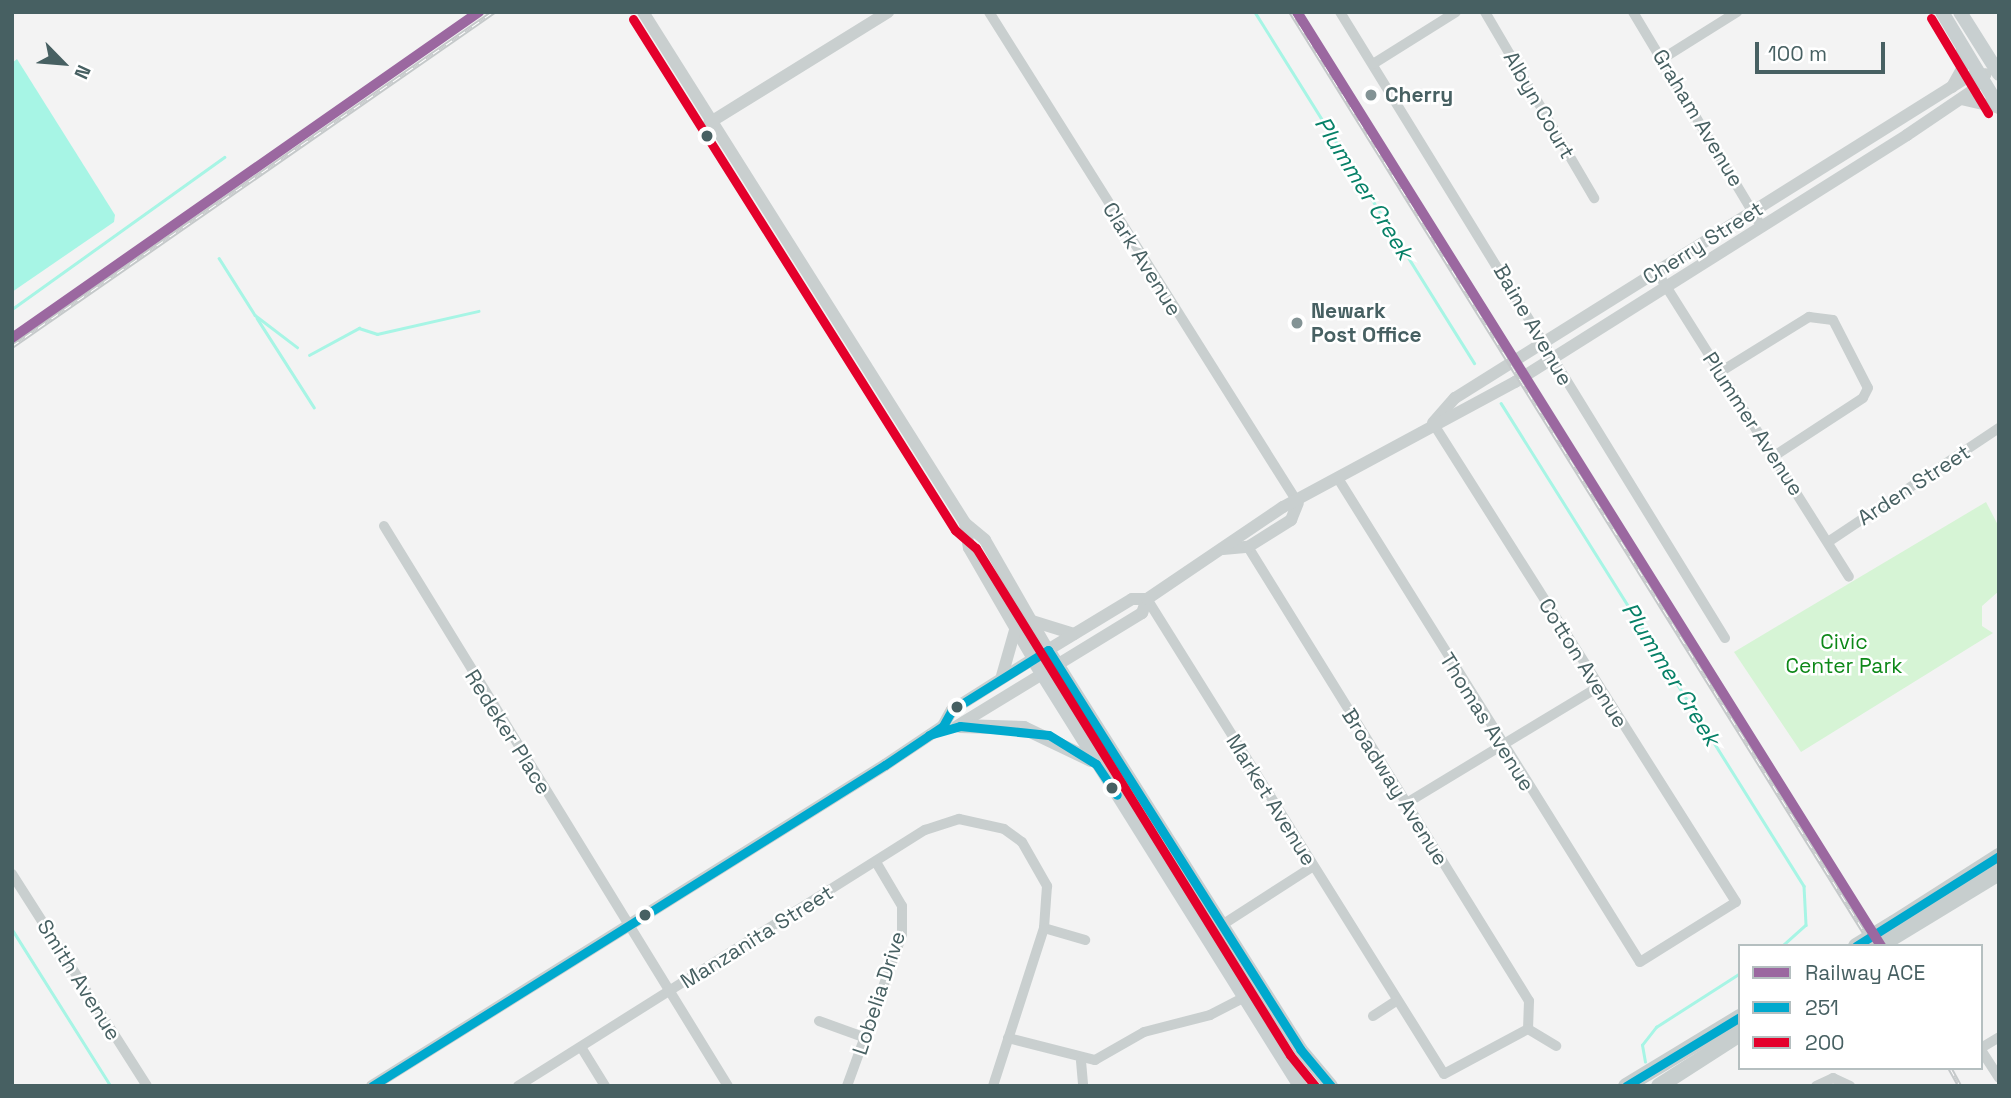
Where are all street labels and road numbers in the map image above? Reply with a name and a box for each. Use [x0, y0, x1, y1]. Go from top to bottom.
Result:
street label: Graham Avenue [1647, 45, 1749, 191]
street label: Albyn Court [1498, 47, 1580, 163]
street label: Cherry Street [1638, 196, 1768, 290]
street label: Clark Avenue [1097, 197, 1187, 321]
street label: Baine Avenue [1488, 260, 1578, 390]
street label: Plummer Avenue [1697, 347, 1809, 501]
street label: Arden Street [1853, 439, 1975, 531]
street label: Cotton Avenue [1533, 593, 1633, 733]
street label: Thomas Avenue [1434, 648, 1540, 796]
street label: Redeker Place [460, 665, 556, 799]
street label: Broadway Avenue [1336, 704, 1454, 870]
street label: Market Avenue [1221, 730, 1321, 870]
street label: Manzanita Street [676, 880, 838, 994]
street label: Smith Avenue [32, 915, 126, 1045]
street label: Lobelia Drive [847, 928, 911, 1058]

